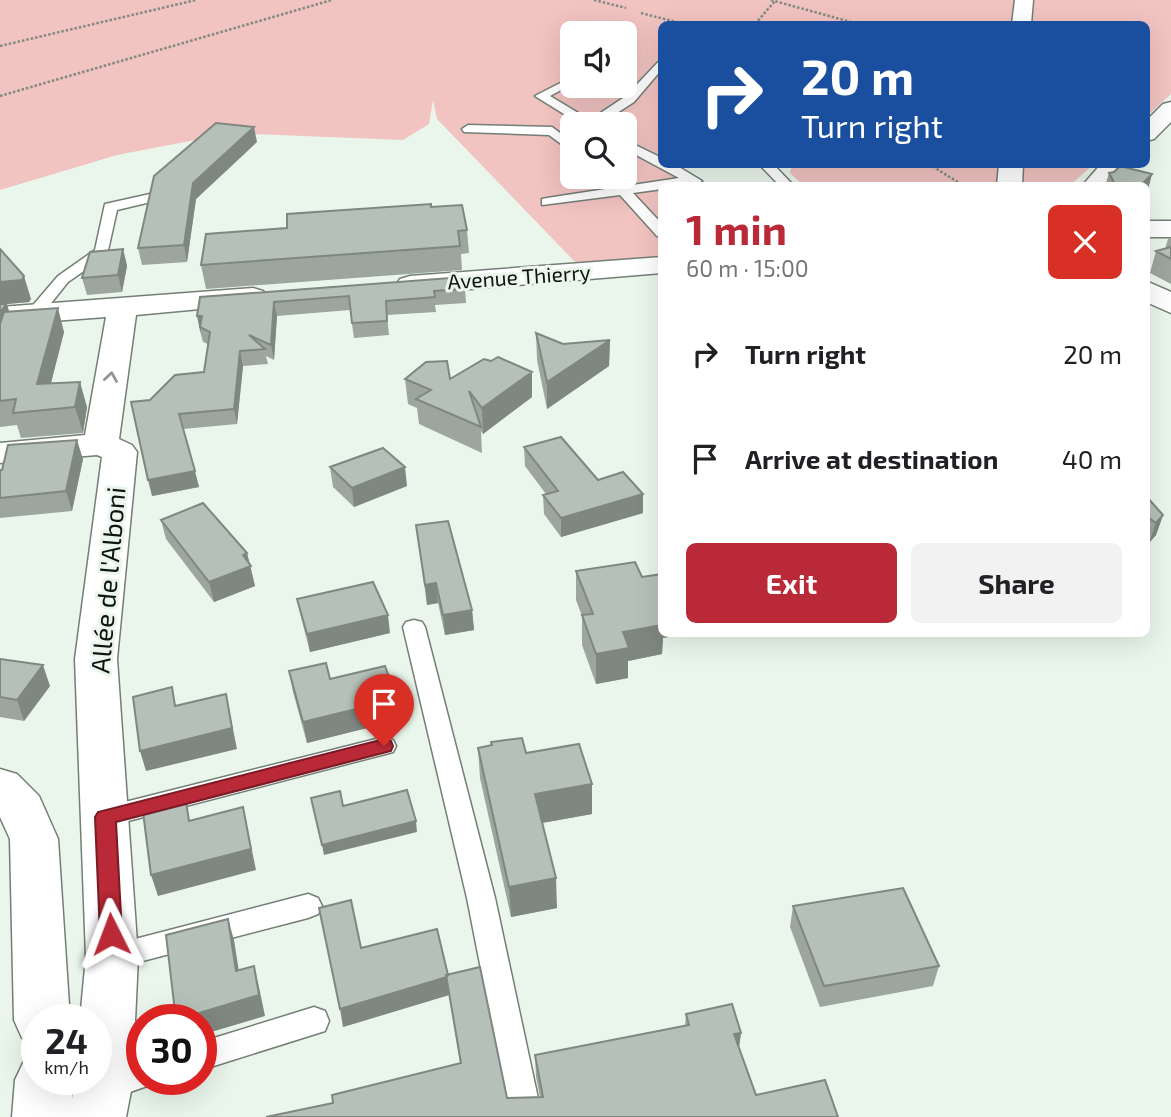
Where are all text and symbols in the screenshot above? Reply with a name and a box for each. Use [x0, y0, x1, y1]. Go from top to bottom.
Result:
map controls [560, 21, 637, 189]
button: sound [560, 21, 637, 98]
text: 20 m [801, 46, 914, 105]
icon: right [686, 49, 777, 140]
text: Turn right [801, 106, 943, 144]
button: search [560, 112, 637, 189]
text: 1 min [686, 203, 787, 253]
button: close [1048, 205, 1122, 279]
text: 60 m · 15:00 [686, 254, 809, 282]
street label: Avenue Thierry [447, 259, 591, 293]
icon: right [686, 335, 724, 373]
text: Turn right [745, 338, 866, 369]
text: 20 m [1063, 338, 1122, 369]
one-way arrow [103, 371, 118, 382]
icon: arrive [686, 440, 724, 478]
text: Arrive at destination [745, 443, 998, 474]
text: 40 m [1062, 443, 1122, 474]
street label: Allée de l'Alboni [83, 486, 131, 674]
button: Exit [686, 543, 897, 623]
button: Share [911, 543, 1122, 623]
pin [354, 674, 414, 746]
icon: arrive [365, 685, 403, 723]
position arrow [74, 897, 148, 971]
speed limit sign: 30 [126, 1004, 217, 1095]
text: 24 [45, 1019, 88, 1061]
text: km/h [44, 1056, 89, 1078]

